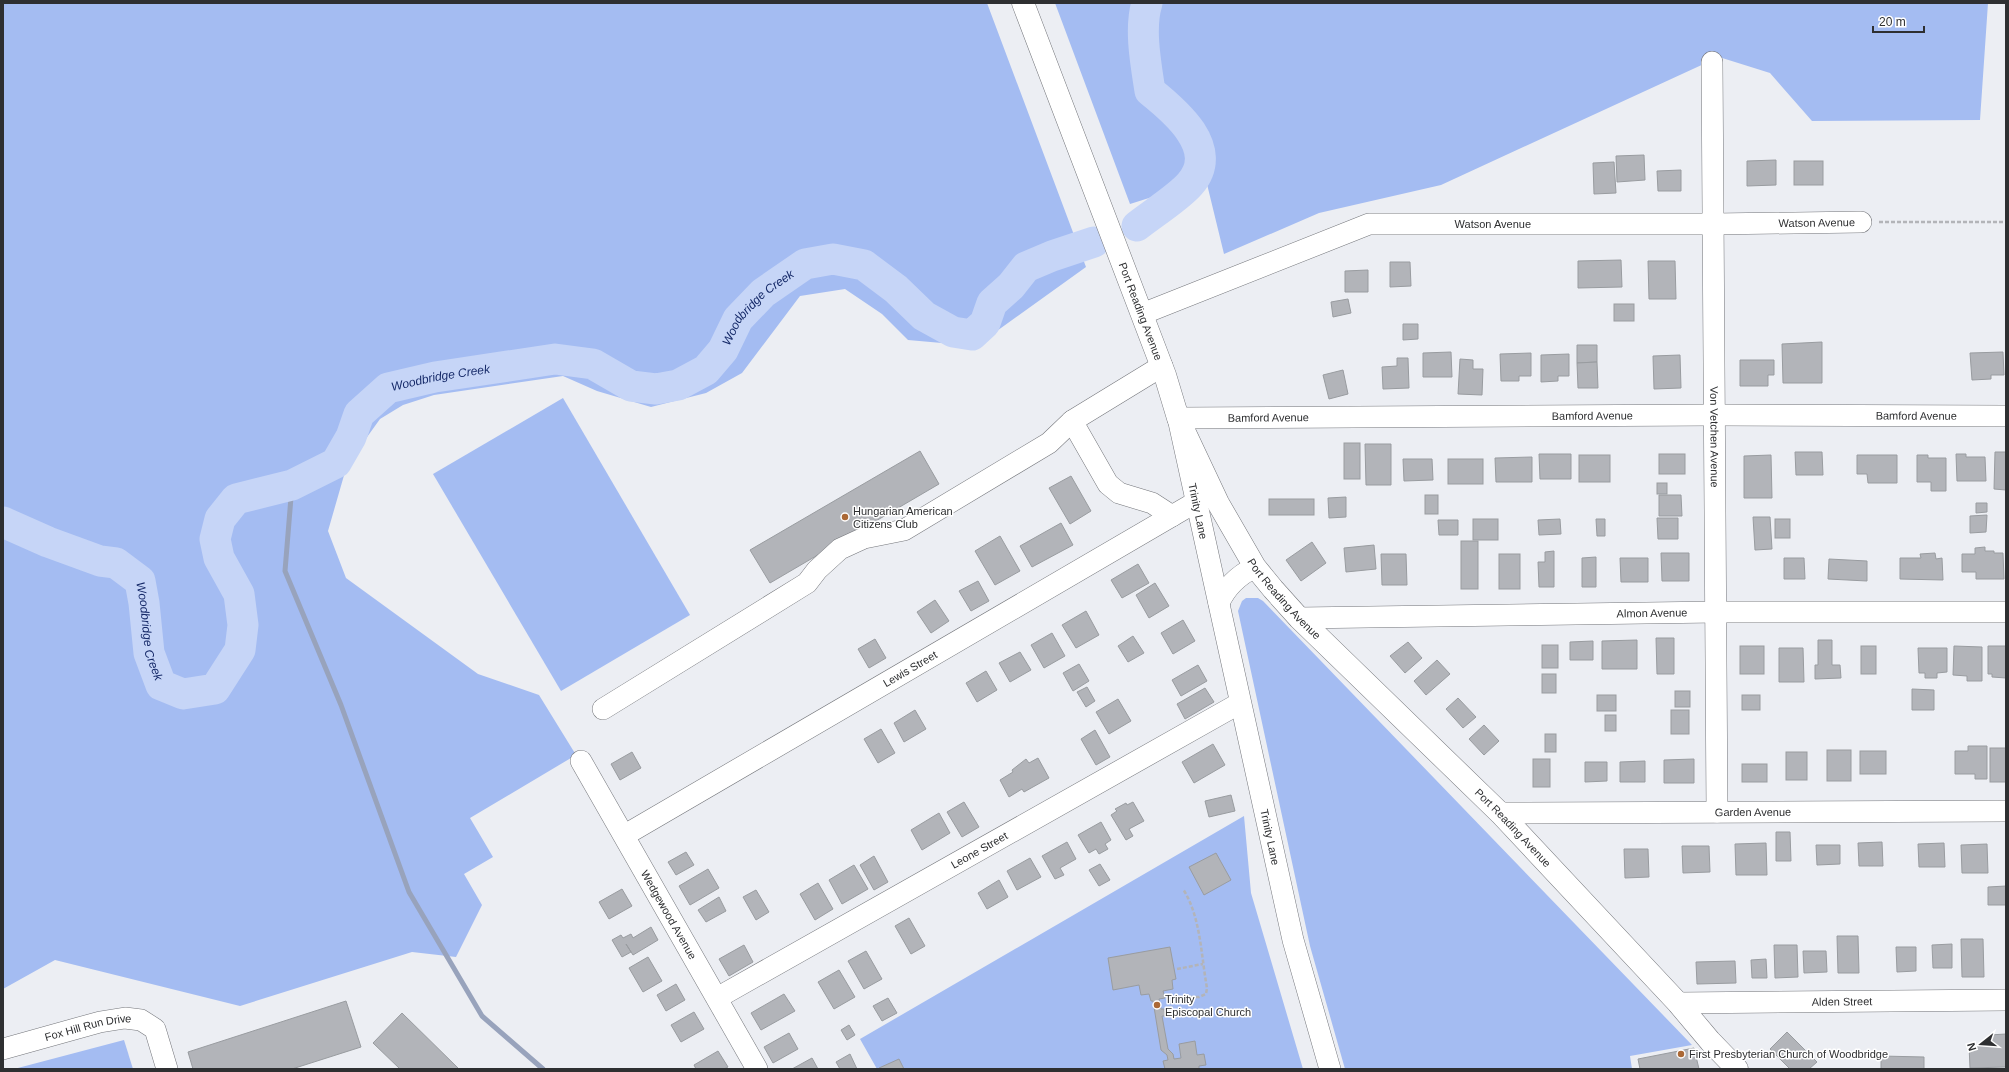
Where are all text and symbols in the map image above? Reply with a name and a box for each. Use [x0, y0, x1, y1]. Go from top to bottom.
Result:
scale bar [1873, 8, 1924, 34]
text: 20 m [1879, 15, 1906, 29]
street label: Watson Avenue [1778, 216, 1855, 229]
street label: Watson Avenue [1455, 218, 1531, 230]
street label: Port Reading Avenue [1117, 261, 1165, 362]
water label: Woodbridge Creek [719, 266, 797, 348]
water label: Woodbridge Creek [390, 362, 492, 394]
street label: Von Vetchen Avenue [1708, 386, 1721, 488]
street label: Bamford Avenue [1552, 409, 1633, 422]
street label: Bamford Avenue [1876, 410, 1957, 422]
street label: Bamford Avenue [1228, 411, 1309, 424]
street label: Trinity Lane [1186, 482, 1210, 540]
place label: Hungarian American Citizens Club [853, 505, 953, 530]
marker: Hungarian American Citizens Club [840, 512, 850, 522]
street label: Port Reading Avenue [1245, 556, 1323, 642]
water label: Woodbridge Creek [133, 581, 166, 683]
street label: Almon Avenue [1616, 606, 1687, 619]
street label: Lewis Street [881, 648, 939, 689]
street label: Port Reading Avenue [1473, 786, 1553, 869]
street label: Garden Avenue [1715, 806, 1791, 818]
street label: Trinity Lane [1258, 808, 1282, 866]
street label: Leone Street [949, 829, 1010, 871]
street label: Wedgewood Avenue [639, 868, 699, 961]
place label: Trinity Episcopal Church [1165, 993, 1251, 1018]
street label: Alden Street [1812, 995, 1872, 1008]
marker: Trinity Episcopal Church [1152, 1000, 1162, 1010]
street label: Fox Hill Run Drive [43, 1012, 132, 1043]
north arrow [1961, 1024, 2001, 1064]
text: N [1965, 1041, 1978, 1052]
place label: First Presbyterian Church of Woodbridge [1689, 1048, 1888, 1060]
marker: First Presbyterian Church of Woodbridge [1676, 1049, 1686, 1059]

